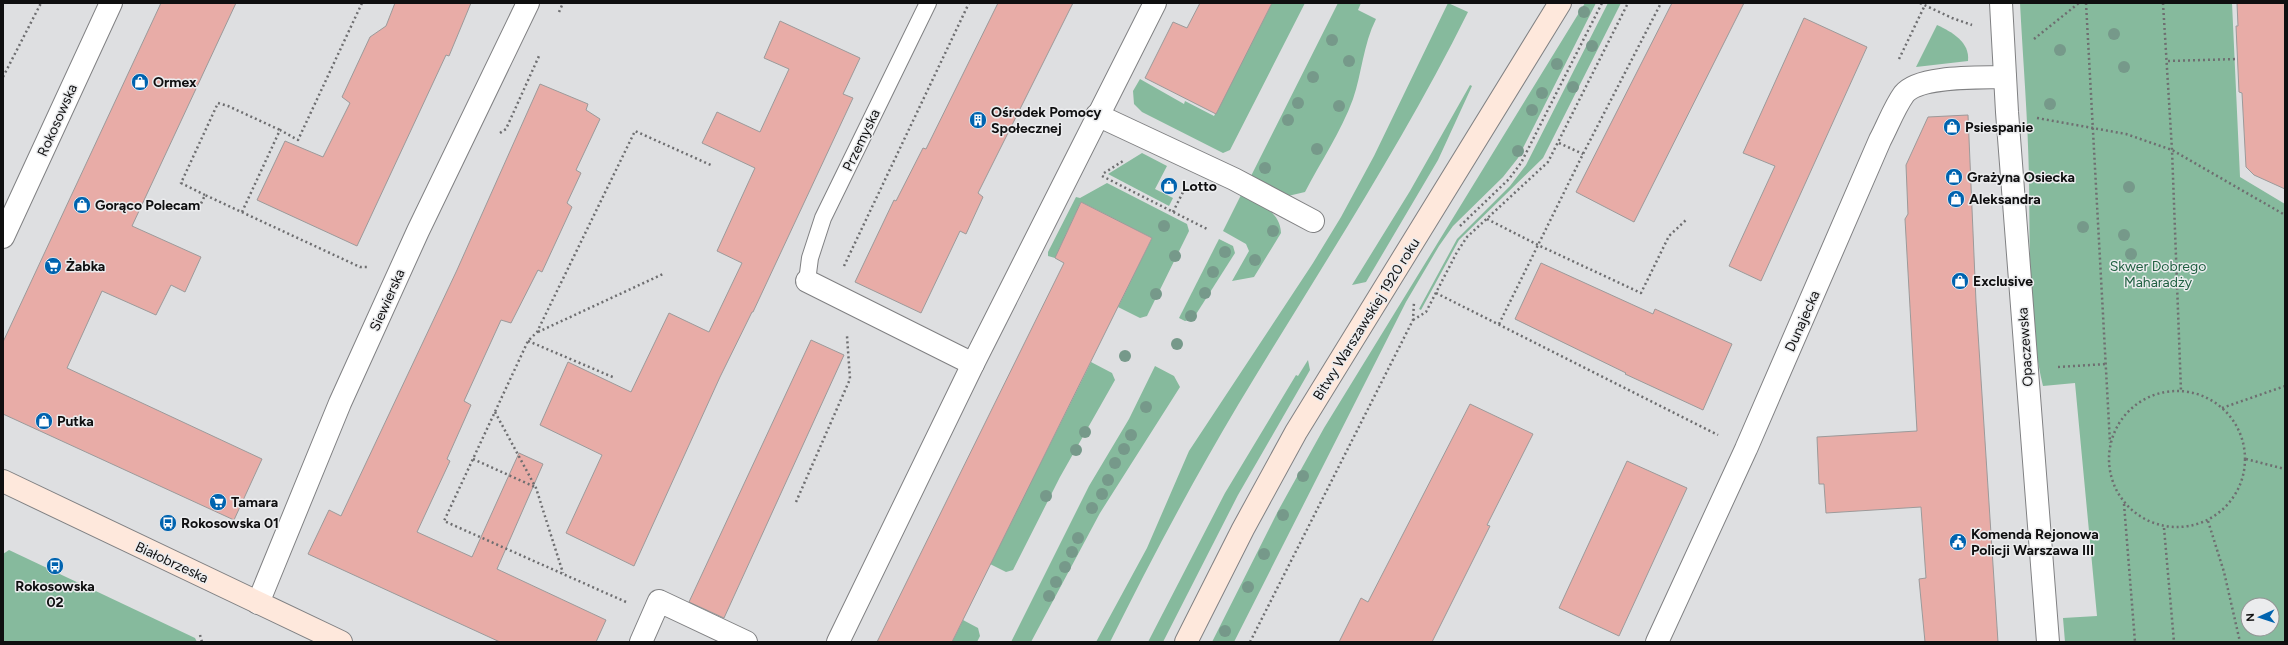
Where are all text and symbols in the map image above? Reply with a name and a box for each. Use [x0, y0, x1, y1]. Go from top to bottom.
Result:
shop icon: Ormex [130, 72, 150, 92]
place label: Ormex [153, 74, 197, 91]
street label: Rokosowska [34, 81, 81, 159]
place label: Ośrodek Pomocy Społecznej [991, 104, 1102, 137]
street label: Przemyska [839, 106, 884, 174]
building icon: Ośrodek Pomocy Społecznej [968, 110, 988, 130]
shop icon: Psiespanie [1942, 117, 1962, 137]
place label: Psiespanie [1965, 119, 2033, 136]
shop icon: Grażyna Osiecka [1944, 167, 1964, 187]
place label: Grażyna Osiecka [1967, 169, 2075, 186]
shop icon: Lotto [1159, 176, 1179, 196]
place label: Lotto [1182, 178, 1217, 195]
shop icon: Aleksandra [1946, 189, 1966, 209]
place label: Aleksandra [1969, 191, 2041, 208]
shop icon: Gorąco Polecam [72, 195, 92, 215]
place label: Gorąco Polecam [95, 197, 200, 214]
street label: Bitwy Warszawskiej 1920 roku [1309, 235, 1423, 403]
supermarket icon: Żabka [43, 256, 63, 276]
place label: Żabka [66, 258, 105, 275]
park label: Skwer Dobrego Maharadży [2110, 258, 2206, 291]
street label: Siewierska [366, 266, 409, 334]
shop icon: Exclusive [1950, 271, 1970, 291]
place label: Exclusive [1973, 273, 2033, 290]
street label: Dunajecka [1781, 288, 1823, 354]
street label: Opaczewska [2014, 307, 2037, 387]
shop icon: Putka [34, 411, 54, 431]
place label: Putka [57, 413, 94, 430]
supermarket icon: Tamara [208, 492, 228, 512]
place label: Tamara [231, 494, 278, 511]
bus stop icon: Rokosowska 01 [158, 513, 178, 533]
place label: Rokosowska 01 [181, 515, 279, 532]
place label: Komenda Rejonowa Policji Warszawa III [1971, 526, 2099, 559]
public building icon: Komenda Rejonowa Policji Warszawa III [1948, 532, 1968, 552]
street label: Białobrzeska [132, 538, 211, 587]
bus stop icon: Rokosowska 02 [45, 556, 65, 576]
place label: Rokosowska 02 [15, 578, 95, 611]
north arrow [2240, 597, 2280, 637]
text: N [2244, 613, 2257, 622]

